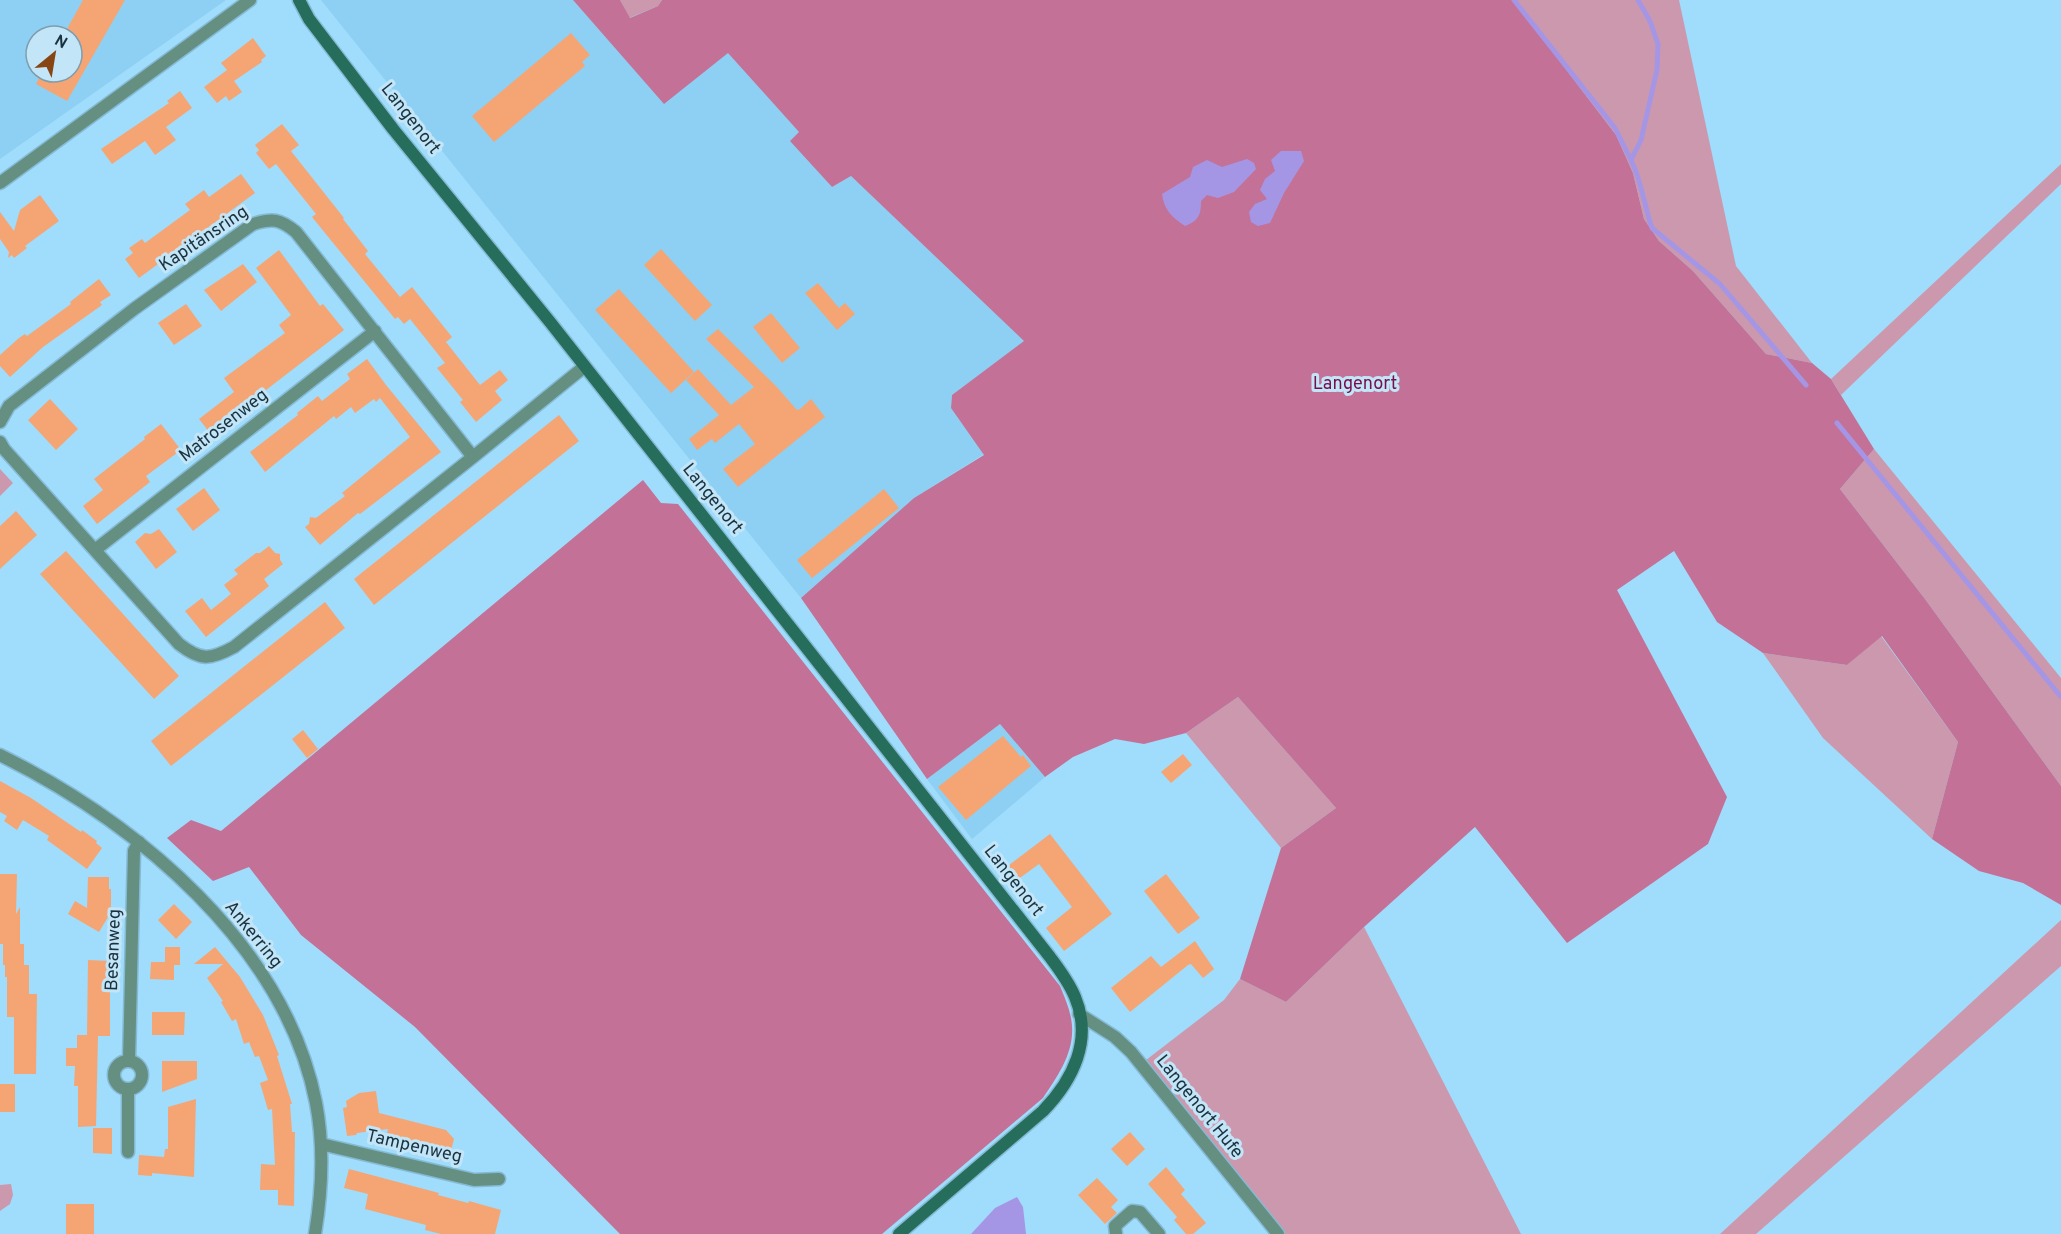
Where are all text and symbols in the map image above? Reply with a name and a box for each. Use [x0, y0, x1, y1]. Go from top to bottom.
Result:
north arrow [24, 24, 84, 84]
text: N [51, 31, 70, 54]
street label: Langenort [375, 79, 445, 159]
street label: Kapitänsring [155, 201, 253, 277]
park label: Langenort [1313, 373, 1397, 396]
street label: Matrosenweg [175, 384, 273, 468]
street label: Langenort [676, 459, 748, 539]
street label: Langenort [978, 841, 1048, 921]
street label: Ankerring [219, 897, 287, 973]
street label: Besanweg [101, 909, 127, 991]
street label: Langenort Hufe [1150, 1051, 1248, 1163]
street label: Tampenweg [364, 1125, 464, 1169]

